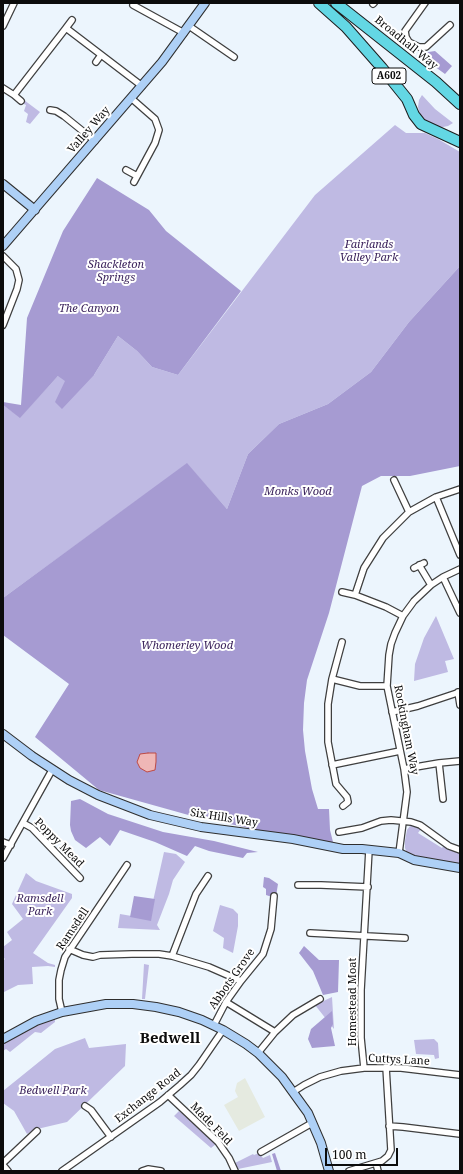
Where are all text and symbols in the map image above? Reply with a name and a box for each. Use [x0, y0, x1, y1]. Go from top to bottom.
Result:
street label: Broadhall Way [372, 13, 440, 73]
road number: A602 [372, 68, 406, 84]
street label: Valley Way [65, 104, 113, 156]
park label: Fairlands Valley Park [340, 238, 398, 264]
park label: Shackleton Springs [88, 258, 144, 284]
park label: The Canyon [59, 302, 119, 316]
park label: Monks Wood [264, 485, 332, 499]
park label: Whomerley Wood [141, 639, 233, 653]
street label: Rockingham Way [391, 684, 421, 776]
street label: Six Hills Way [189, 806, 259, 830]
street label: Poppy Mead [32, 816, 86, 870]
park label: Ramsdell Park [16, 892, 64, 918]
street label: Ramsdell [54, 905, 92, 953]
street label: Abbots Grove [206, 946, 258, 1012]
street label: Homestead Moat [346, 958, 360, 1046]
district label: Bedwell [140, 1030, 200, 1048]
street label: Cuttys Lane [368, 1052, 430, 1068]
street label: Exchange Road [112, 1066, 184, 1126]
park label: Bedwell Park [19, 1084, 87, 1098]
street label: Made Feld [187, 1100, 235, 1148]
scale bar [327, 1140, 400, 1166]
text: 100 m [332, 1146, 367, 1163]

